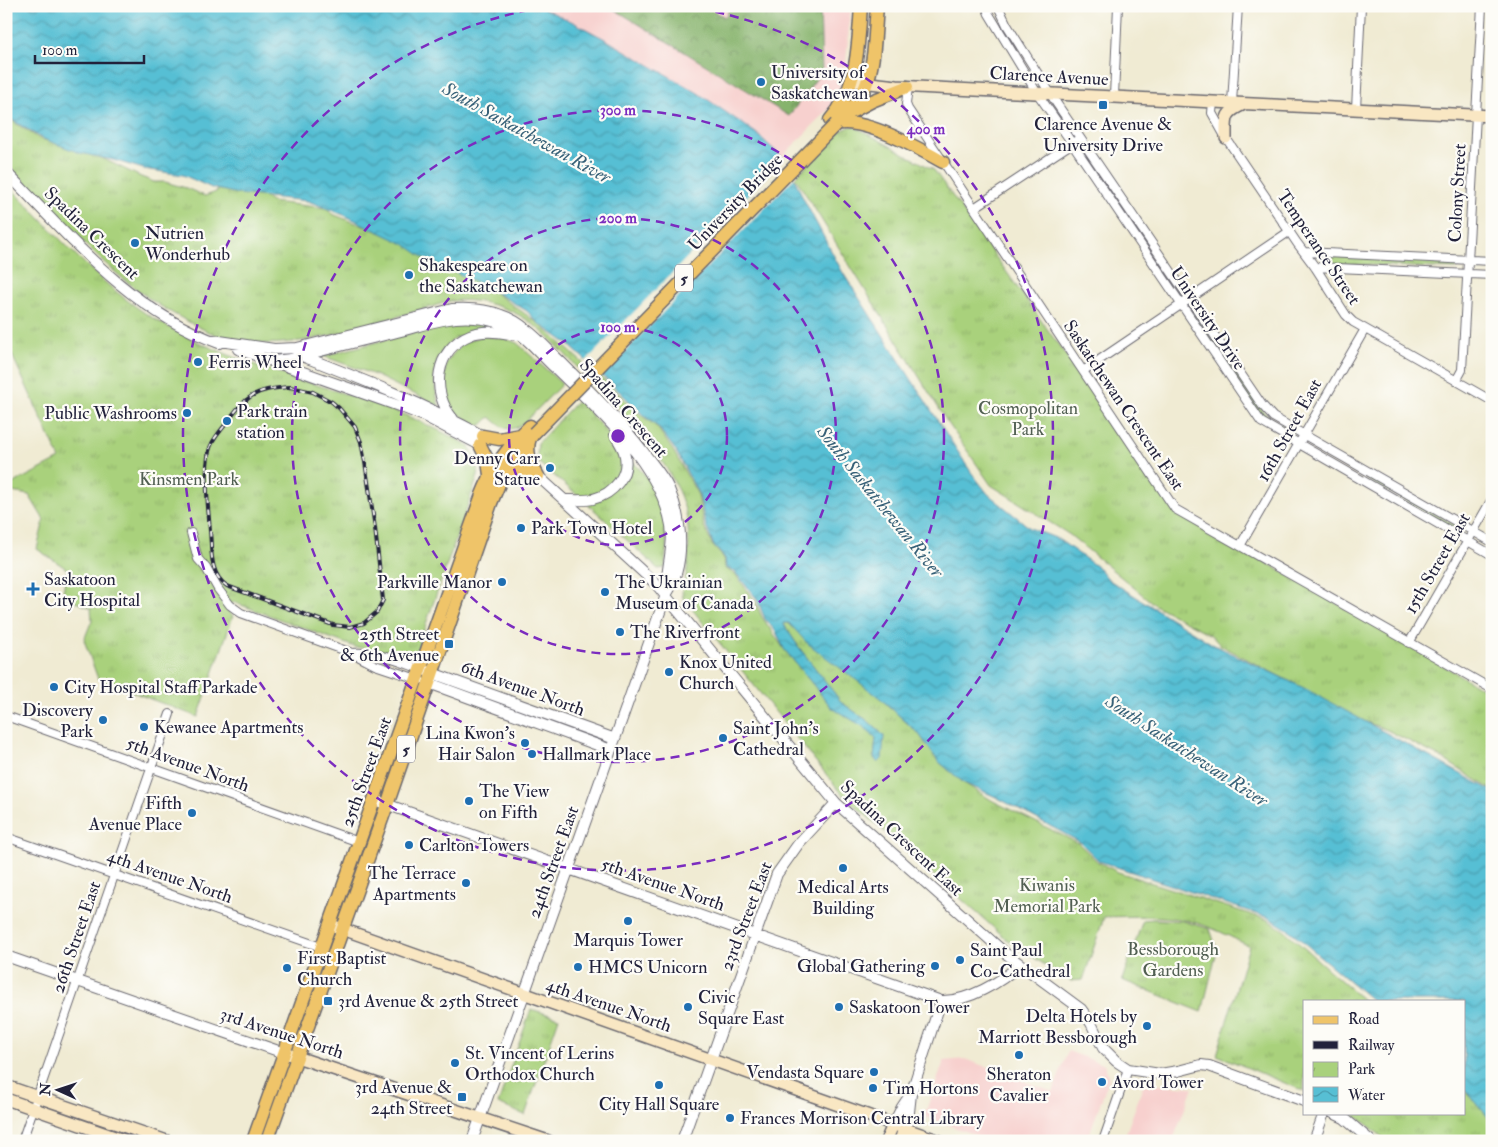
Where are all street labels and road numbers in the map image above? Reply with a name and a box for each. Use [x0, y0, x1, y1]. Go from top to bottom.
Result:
street label: Clarence Avenue [989, 62, 1110, 91]
street label: Colony Street [1443, 143, 1472, 243]
street label: University Bridge [683, 148, 788, 256]
street label: Spadina Crescent [39, 182, 144, 285]
street label: Temperance Street [1271, 185, 1366, 310]
street label: University Drive [1164, 262, 1251, 375]
road number: 5 [675, 264, 693, 292]
street label: Saskatchewan Crescent East [1058, 316, 1189, 495]
street label: Spadina Crescent [574, 354, 673, 463]
street label: 16th Street East [1252, 375, 1327, 486]
street label: 15th Street East [1399, 508, 1476, 618]
street label: 6th Avenue North [458, 655, 589, 722]
street label: 25th Street East [336, 714, 397, 830]
street label: 5th Avenue North [123, 732, 253, 798]
road number: 5 [397, 736, 415, 762]
street label: Spadina Crescent East [835, 775, 968, 901]
street label: 24th Street East [523, 803, 584, 921]
street label: 4th Avenue North [104, 844, 236, 909]
street label: 5th Avenue North [598, 853, 728, 917]
street label: 23rd Street East [715, 858, 778, 974]
street label: 26th Street East [47, 878, 106, 996]
street label: 4th Avenue North [543, 973, 675, 1038]
street label: 3rd Avenue North [217, 1003, 347, 1064]

